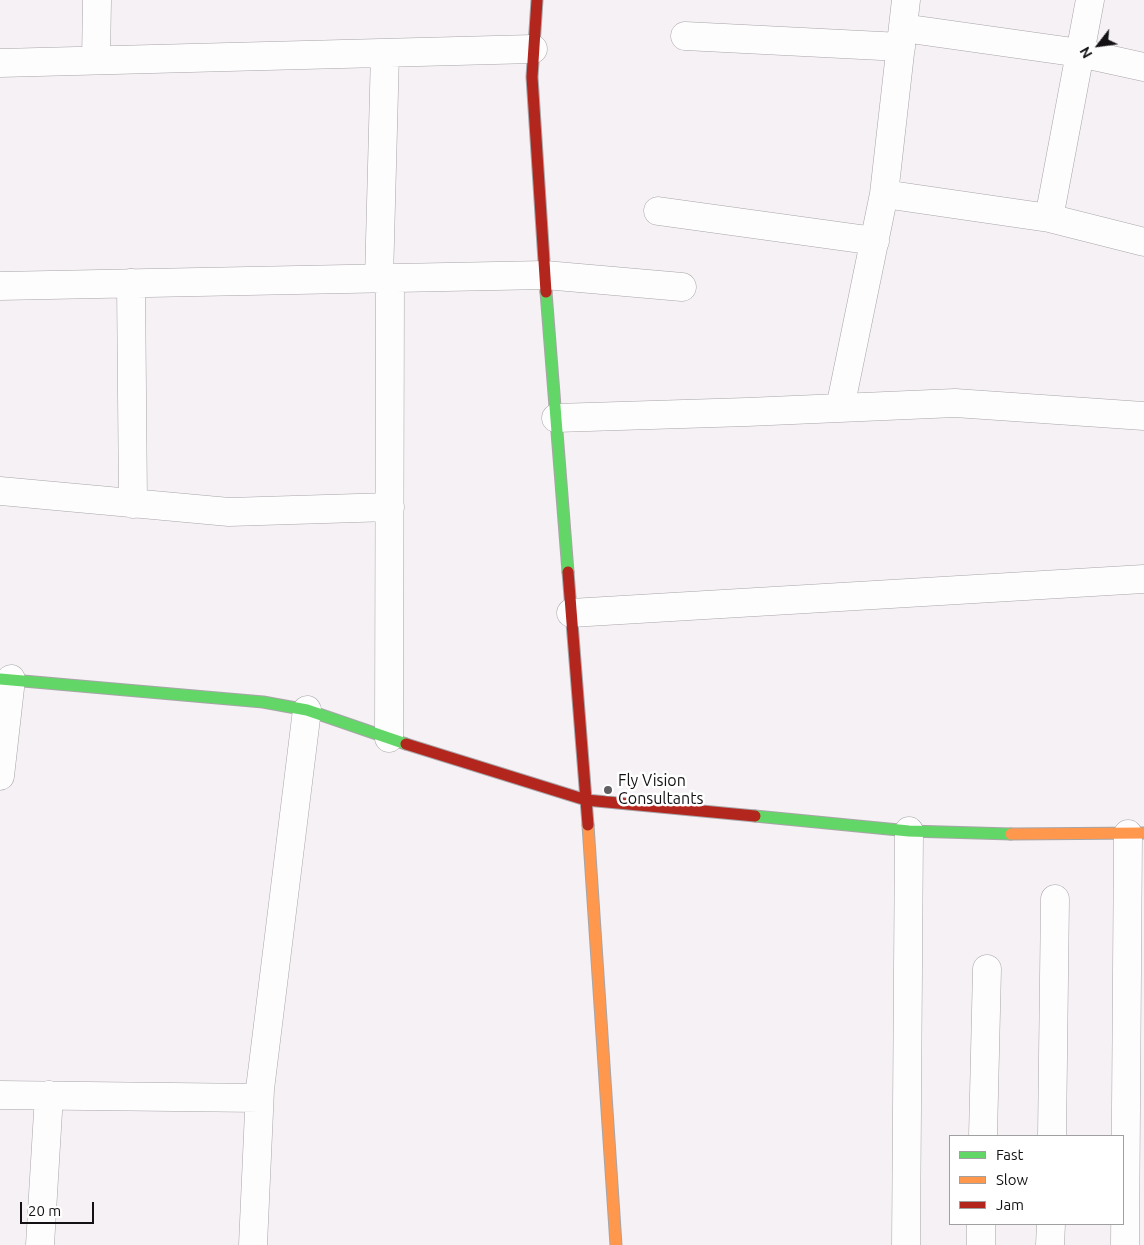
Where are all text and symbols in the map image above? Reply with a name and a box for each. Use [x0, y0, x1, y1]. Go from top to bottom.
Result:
north arrow [1074, 20, 1124, 70]
text: N [1076, 44, 1096, 61]
place label: Fly Vision Consultants [618, 771, 703, 809]
marker: Fly Vision Consultants [602, 784, 614, 796]
legend [949, 1135, 1124, 1225]
text: Fast [996, 1146, 1023, 1163]
text: Slow [996, 1171, 1028, 1188]
scale bar [22, 1192, 96, 1224]
text: Jam [996, 1196, 1024, 1213]
text: 20 m [28, 1202, 61, 1219]

